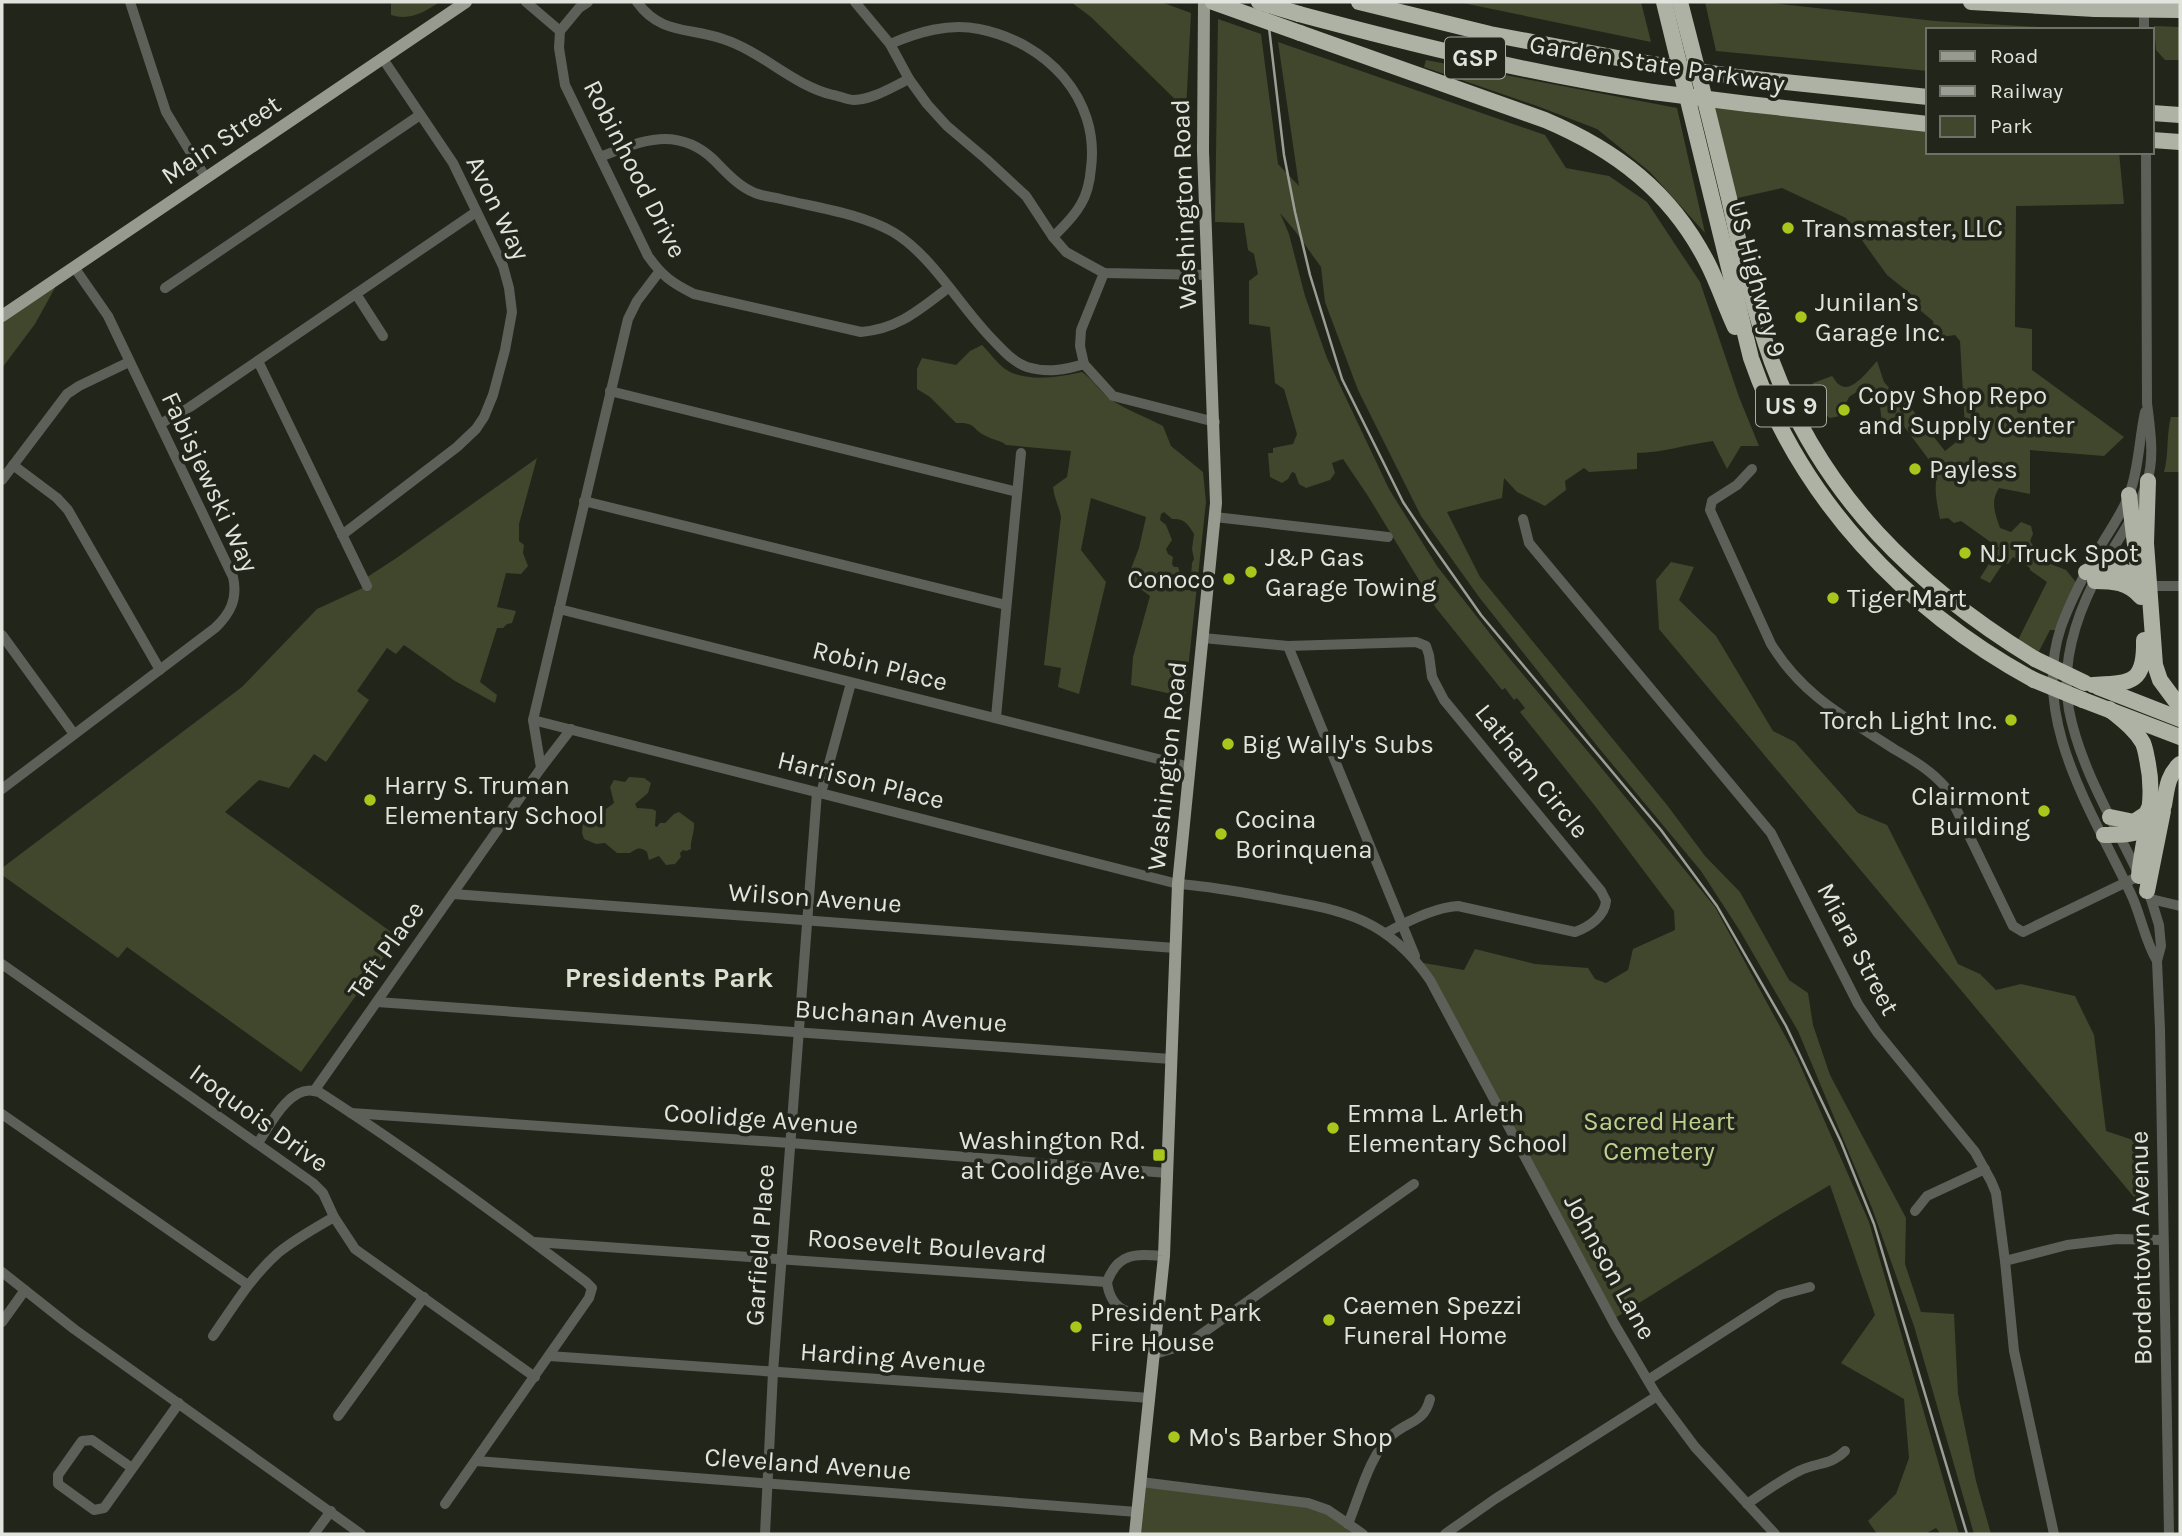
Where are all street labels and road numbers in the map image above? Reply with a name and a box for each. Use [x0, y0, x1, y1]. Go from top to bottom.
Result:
street label: Garden State Parkway [1527, 28, 1787, 100]
road number: GSP [1445, 38, 1505, 78]
street label: Robinhood Drive [577, 75, 693, 263]
street label: Main Street [155, 89, 287, 191]
street label: Washington Road [1165, 99, 1203, 309]
street label: Avon Way [459, 151, 537, 265]
street label: US Highway 9 [1721, 197, 1793, 361]
road number: US 9 [1756, 386, 1826, 426]
street label: Fabisjewski Way [155, 387, 265, 577]
street label: Robin Place [809, 634, 951, 698]
street label: Washington Road [1141, 660, 1193, 872]
street label: Latham Circle [1468, 698, 1596, 844]
street label: Harrison Place [774, 744, 948, 816]
street label: Wilson Avenue [727, 876, 903, 920]
street label: Miara Street [1810, 878, 1906, 1021]
street label: Taft Place [341, 895, 431, 1005]
street label: Buchanan Avenue [794, 993, 1008, 1039]
street label: Iroquois Drive [183, 1057, 335, 1179]
street label: Coolidge Avenue [663, 1097, 859, 1141]
street label: Bordentown Avenue [2123, 1131, 2159, 1365]
street label: Garfield Place [739, 1163, 781, 1327]
street label: Johnson Lane [1557, 1189, 1663, 1345]
street label: Roosevelt Boulevard [806, 1222, 1048, 1270]
street label: Harding Avenue [799, 1336, 987, 1380]
street label: Cleveland Avenue [703, 1441, 913, 1487]

